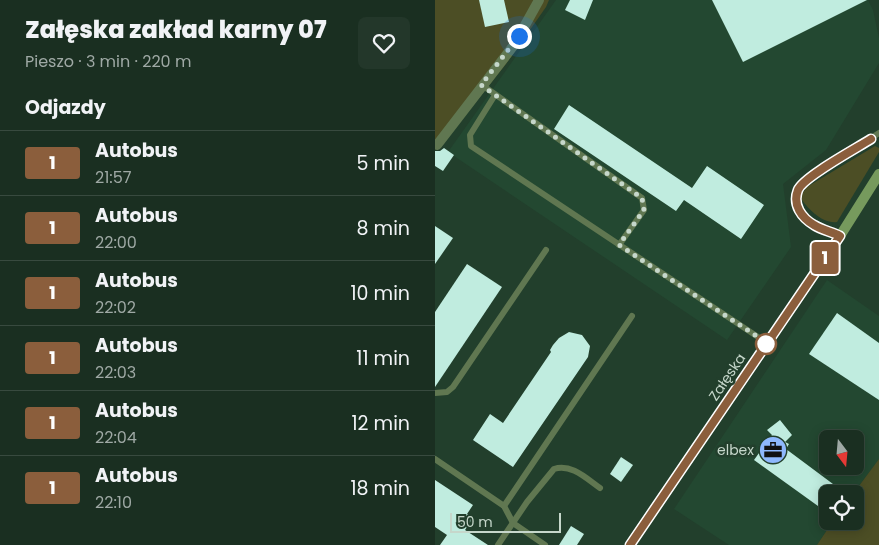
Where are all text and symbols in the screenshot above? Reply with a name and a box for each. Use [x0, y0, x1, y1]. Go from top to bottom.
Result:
text: Załęska zakład karny 07 [25, 13, 326, 46]
button: heart [358, 17, 410, 69]
your location [507, 24, 532, 49]
text: Pieszo · 3 min · 220 m [25, 50, 191, 73]
text: Odjazdy [25, 94, 106, 121]
text: Autobus [95, 137, 178, 164]
text: 1 [49, 150, 56, 175]
text: 5 min [357, 150, 410, 177]
text: 21:57 [95, 166, 132, 189]
text: Autobus [95, 202, 178, 229]
text: 1 [49, 215, 56, 240]
text: 8 min [357, 215, 410, 242]
text: 22:00 [95, 231, 137, 254]
line badge: 1 [809, 242, 841, 274]
text: 1 [822, 245, 828, 270]
text: Autobus [95, 267, 178, 294]
text: 1 [49, 280, 56, 305]
text: 10 min [351, 280, 410, 307]
text: 22:02 [95, 296, 136, 319]
text: Autobus [95, 332, 178, 359]
unlabelled marker [755, 333, 777, 355]
text: 1 [49, 345, 56, 370]
text: 11 min [356, 345, 410, 372]
street label: Załęska [704, 349, 750, 405]
text: 22:03 [95, 361, 136, 384]
text: Autobus [95, 397, 178, 424]
text: 1 [49, 410, 56, 435]
text: 12 min [352, 410, 410, 437]
text: 22:04 [95, 426, 137, 449]
north arrow [819, 430, 864, 475]
map controls [819, 430, 864, 530]
office icon: elbex [758, 435, 788, 465]
place label: elbex [717, 440, 754, 460]
text: Autobus [95, 462, 178, 489]
text: 1 [49, 475, 56, 500]
text: 18 min [350, 475, 410, 502]
button: locate [819, 485, 864, 530]
text: 22:10 [95, 491, 132, 514]
scale bar [450, 510, 561, 533]
text: 50 m [457, 512, 493, 532]

